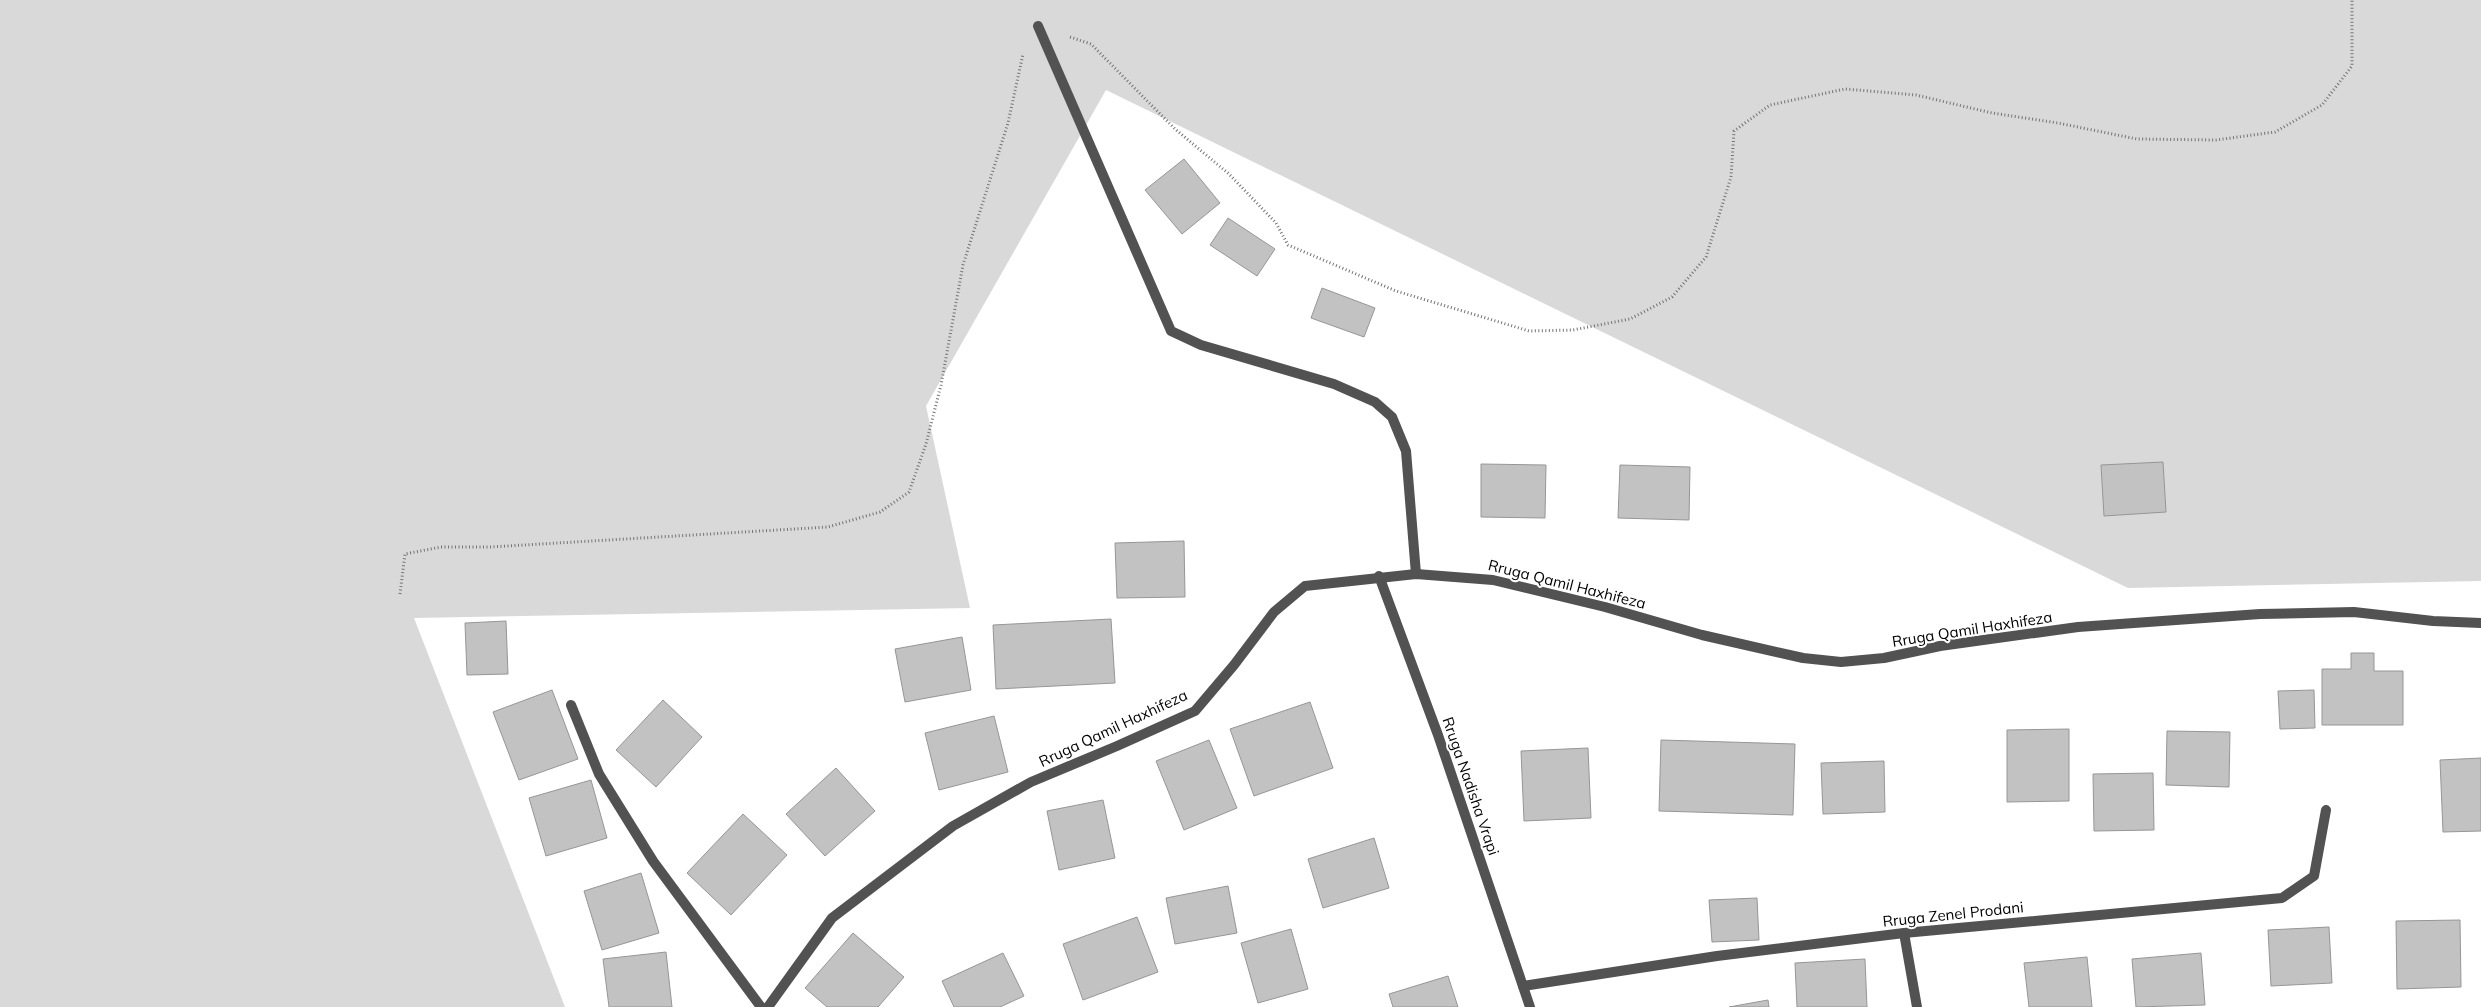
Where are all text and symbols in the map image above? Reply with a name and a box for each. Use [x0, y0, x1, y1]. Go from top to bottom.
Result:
street label: Rruga Qamil Haxhifeza [1486, 555, 1648, 613]
street label: Rruga Qamil Haxhifeza [1891, 607, 2053, 651]
street label: Rruga Qamil Haxhifeza [1036, 685, 1190, 771]
street label: Rruga Nadisha Vrapi [1438, 714, 1504, 858]
street label: Rruga Zenel Prodani [1882, 897, 2024, 931]

